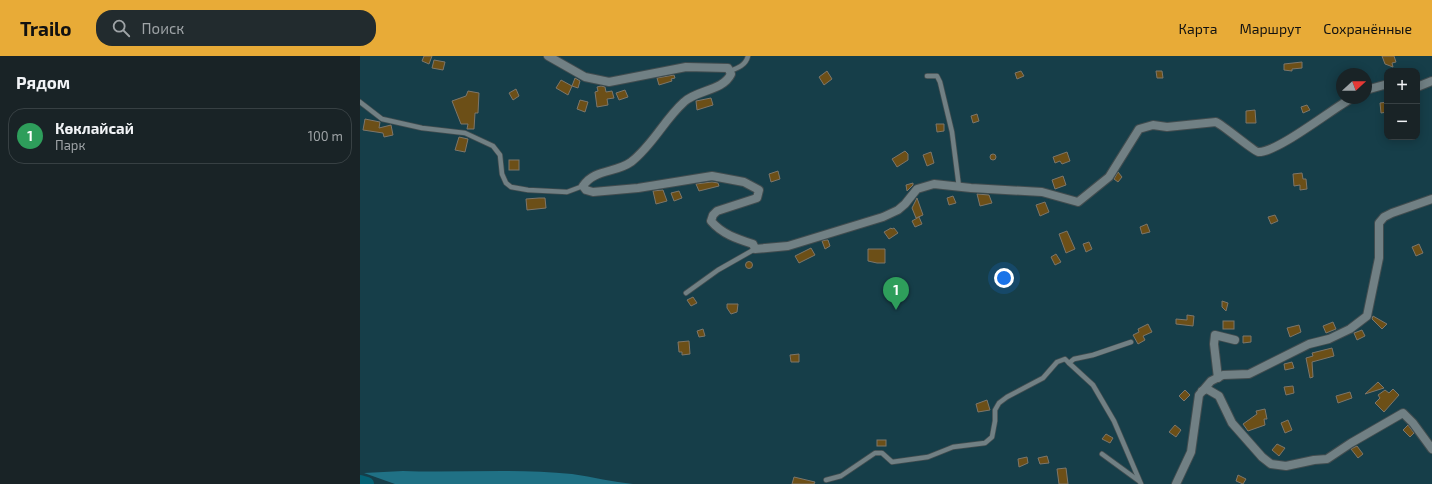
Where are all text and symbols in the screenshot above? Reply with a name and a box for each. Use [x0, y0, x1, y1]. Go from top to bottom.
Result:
search box [96, 10, 376, 46]
text: Trailo [20, 17, 72, 40]
icon: search [110, 17, 132, 39]
text: Поиск [142, 19, 184, 37]
text: Карта [1179, 20, 1217, 37]
text: Маршрут [1239, 20, 1301, 37]
text: Сохранённые [1323, 20, 1412, 37]
north arrow [1336, 68, 1372, 104]
map controls [1384, 68, 1420, 140]
button: + [1384, 68, 1420, 104]
text: Рядом [16, 72, 70, 92]
button: − [1384, 104, 1420, 140]
text: Көклайсай [55, 119, 134, 137]
text: 1 [27, 128, 33, 144]
text: 100 m [308, 128, 343, 144]
text: Парк [55, 137, 85, 153]
your location [994, 268, 1014, 288]
pin: 1 [883, 277, 909, 310]

